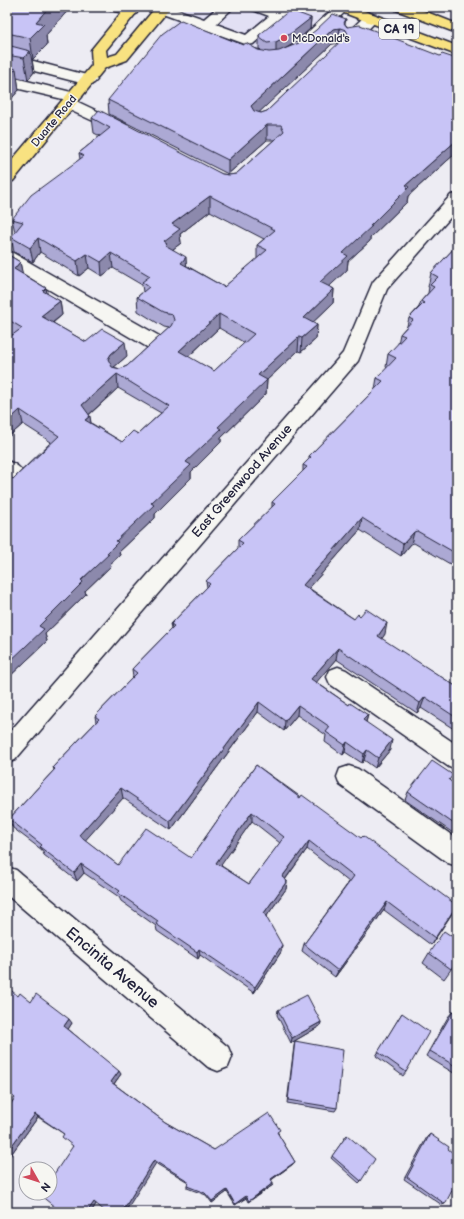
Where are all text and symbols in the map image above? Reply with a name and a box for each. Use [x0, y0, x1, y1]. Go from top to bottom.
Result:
road number: CA 19 [379, 19, 419, 39]
place label: McDonald's [292, 32, 350, 45]
marker: McDonald's [279, 33, 289, 43]
street label: Duarte Road [29, 92, 79, 150]
street label: East Greenwood Avenue [189, 421, 296, 541]
street label: Encinita Avenue [61, 923, 163, 1013]
north arrow [18, 1161, 58, 1201]
text: N [38, 1180, 53, 1194]

